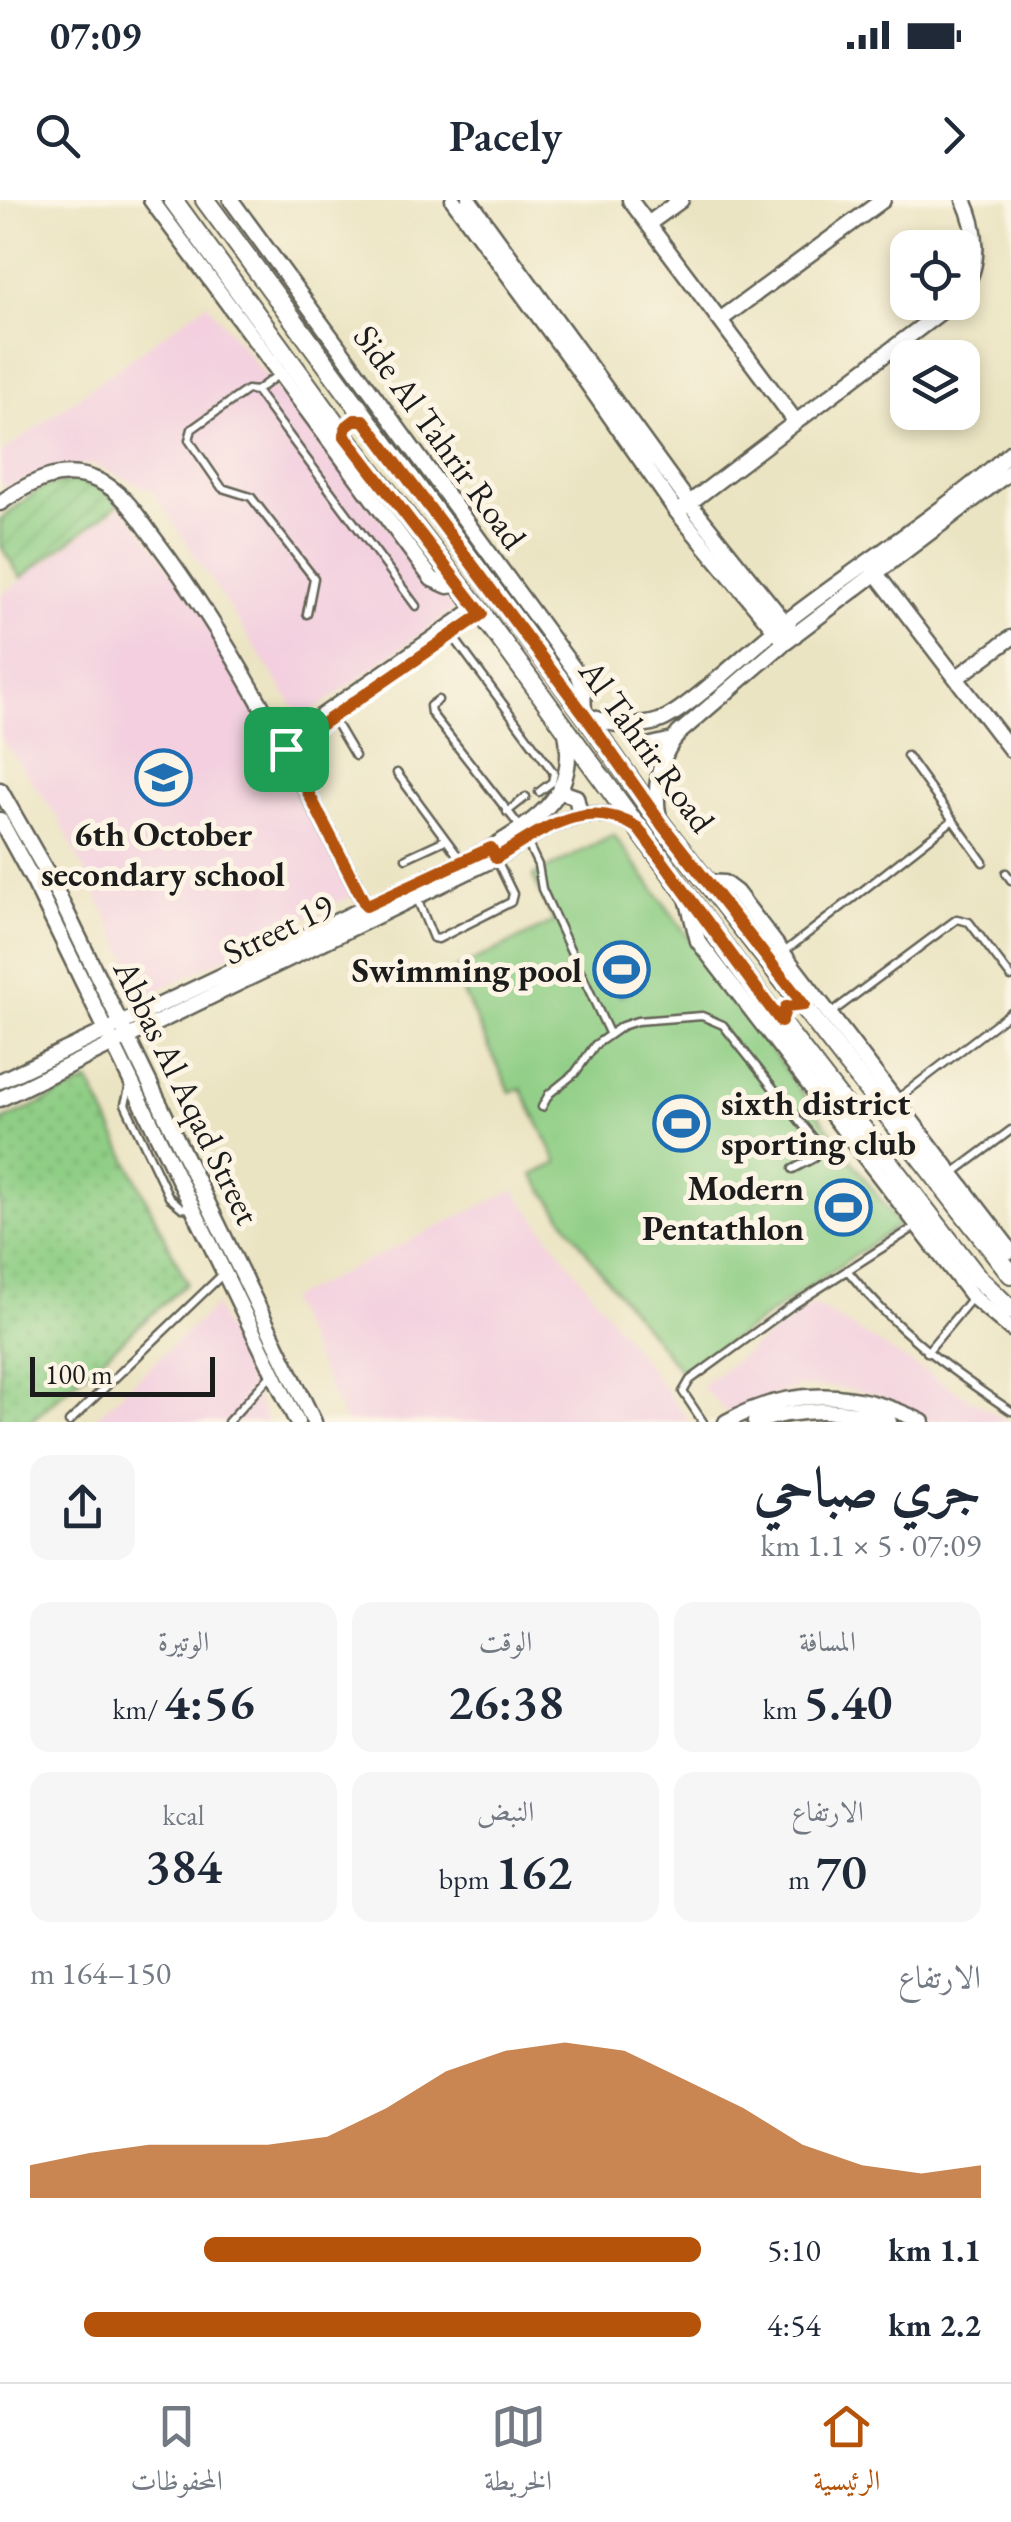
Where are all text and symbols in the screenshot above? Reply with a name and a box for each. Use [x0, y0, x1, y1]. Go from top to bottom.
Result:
text: 07:09 [50, 11, 141, 60]
text: Pacely [449, 106, 562, 164]
icon: search [30, 108, 85, 163]
icon: forward [926, 108, 981, 163]
map controls [890, 230, 980, 430]
button: locate [890, 230, 980, 320]
street label: Side Al Tahrir Road [344, 316, 537, 558]
button: layers [890, 340, 980, 430]
street label: Al Tahrir Road [569, 649, 726, 842]
pin [244, 707, 329, 792]
icon: arrive [259, 722, 314, 777]
school or university icon: 6th October secondary school [133, 748, 193, 808]
place label: 6th October secondary school [41, 811, 285, 896]
street label: Street 19 [215, 882, 341, 975]
sports icon: Swimming pool [591, 940, 651, 1000]
place label: Swimming pool [352, 947, 582, 992]
street label: Abbas Al Aqad Street [103, 951, 271, 1232]
place label: sixth district sporting club [721, 1080, 916, 1165]
sports icon: sixth district sporting club [652, 1093, 712, 1153]
place label: Modern Pentathlon [642, 1165, 804, 1250]
sports icon: Modern Pentathlon [813, 1178, 873, 1238]
scale bar [30, 1352, 215, 1396]
text: 100 m [45, 1356, 113, 1392]
text: جري صباحي [754, 1451, 981, 1522]
button: share [30, 1455, 135, 1560]
text: 07:09 · 5 × 1.1 km [761, 1524, 981, 1566]
text: الوتيرة [158, 1623, 209, 1659]
text: الوقت [479, 1623, 532, 1659]
text: المسافة [799, 1623, 856, 1659]
text: 4:56 [164, 1669, 255, 1734]
text: 26:38 [447, 1669, 564, 1734]
text: 5.40 [803, 1669, 892, 1734]
text: /km [112, 1691, 164, 1727]
text: km [763, 1691, 803, 1727]
text: النبض [477, 1793, 534, 1829]
text: الارتفاع [791, 1793, 864, 1829]
text: kcal [162, 1797, 205, 1833]
text: 384 [145, 1833, 222, 1898]
text: 162 [495, 1839, 572, 1904]
text: 70 [816, 1839, 867, 1904]
text: bpm [439, 1861, 495, 1897]
text: m [788, 1861, 816, 1897]
text: 150–164 m [30, 1952, 171, 1994]
text: الارتفاع [898, 1956, 981, 1998]
text: 5:10 [767, 2229, 821, 2271]
text: 1.1 km [888, 2229, 981, 2271]
text: 4:54 [767, 2304, 821, 2346]
text: 2.2 km [888, 2304, 981, 2346]
tab: المحفوظات [131, 2399, 223, 2508]
tab: الخريطة [484, 2399, 552, 2508]
tab: الرئيسية [813, 2399, 880, 2508]

